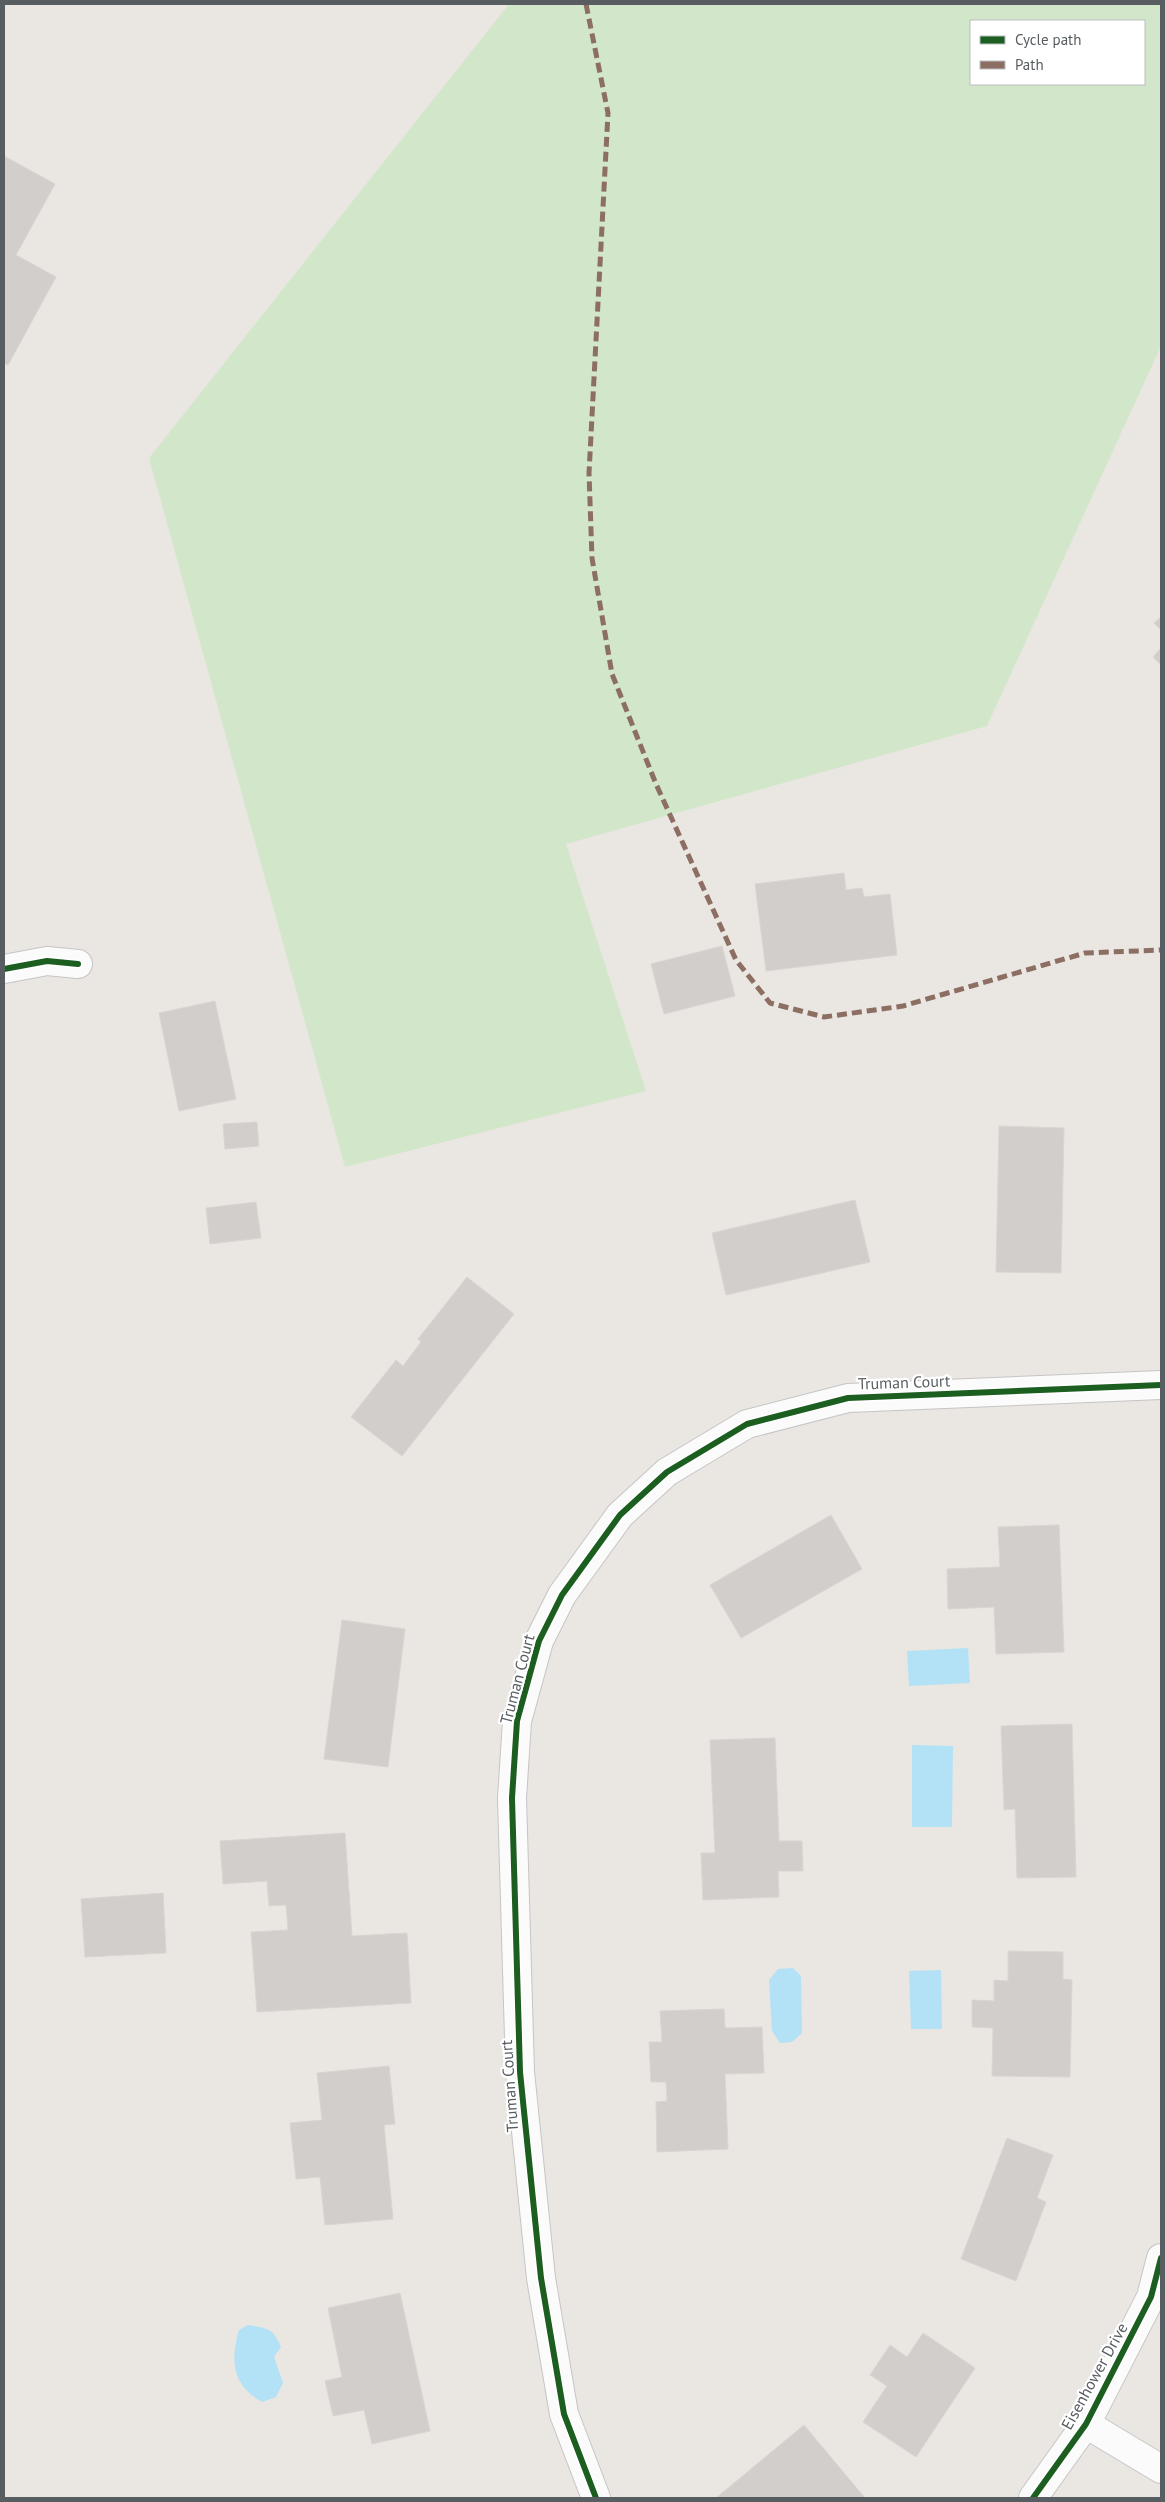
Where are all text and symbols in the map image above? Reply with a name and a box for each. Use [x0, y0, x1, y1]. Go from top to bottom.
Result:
legend [970, 20, 1145, 85]
text: Cycle path [1015, 30, 1081, 49]
text: Path [1015, 55, 1044, 74]
street label: Truman Court [858, 1370, 951, 1394]
street label: Truman Court [495, 1631, 539, 1726]
street label: Truman Court [496, 2039, 522, 2133]
street label: Eisenhower Drive [1056, 2319, 1132, 2433]

